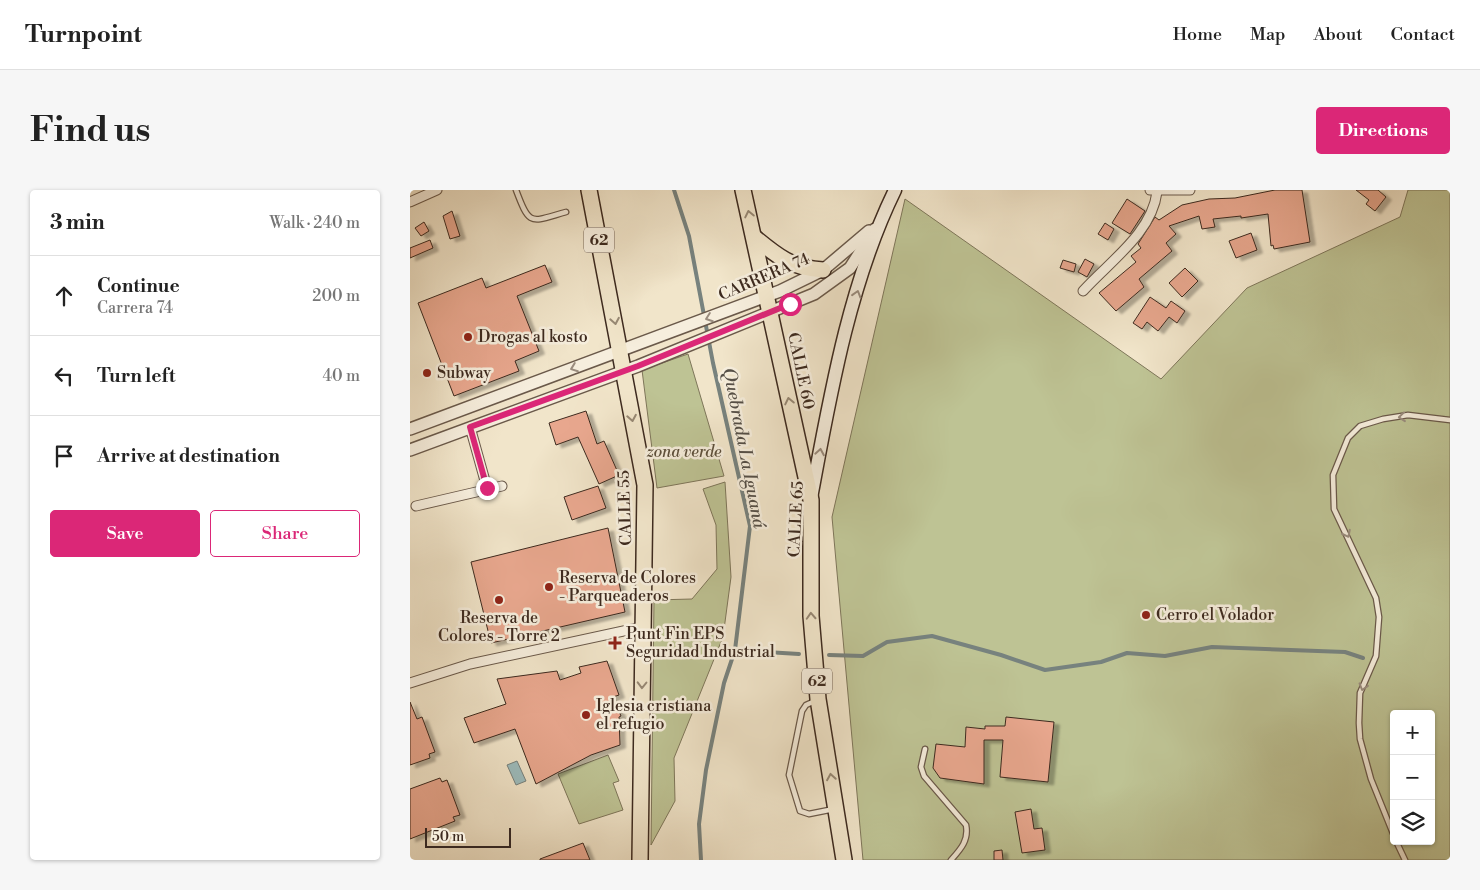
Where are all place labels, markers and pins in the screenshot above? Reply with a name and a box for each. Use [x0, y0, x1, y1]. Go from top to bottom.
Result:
place label: Drogas al kosto [478, 327, 588, 347]
marker: Drogas al kosto [462, 331, 474, 343]
place label: Subway [437, 363, 491, 383]
marker: Subway [421, 367, 433, 379]
place label: Reserva de Colores - Parqueaderos [559, 568, 696, 606]
marker: Reserva de Colores - Parqueaderos [543, 581, 555, 593]
marker: Reserva de Colores - Torre 2 [493, 594, 505, 606]
place label: Cerro el Volador [1156, 605, 1274, 625]
place label: Reserva de Colores - Torre 2 [438, 608, 560, 646]
marker: Cerro el Volador [1140, 609, 1152, 621]
place label: Punt Fin EPS Seguridad Industrial [626, 624, 775, 662]
marker: Punt Fin EPS Seguridad Industrial [608, 636, 622, 650]
place label: Iglesia cristiana el refugio [596, 696, 712, 734]
marker: Iglesia cristiana el refugio [580, 709, 592, 721]

